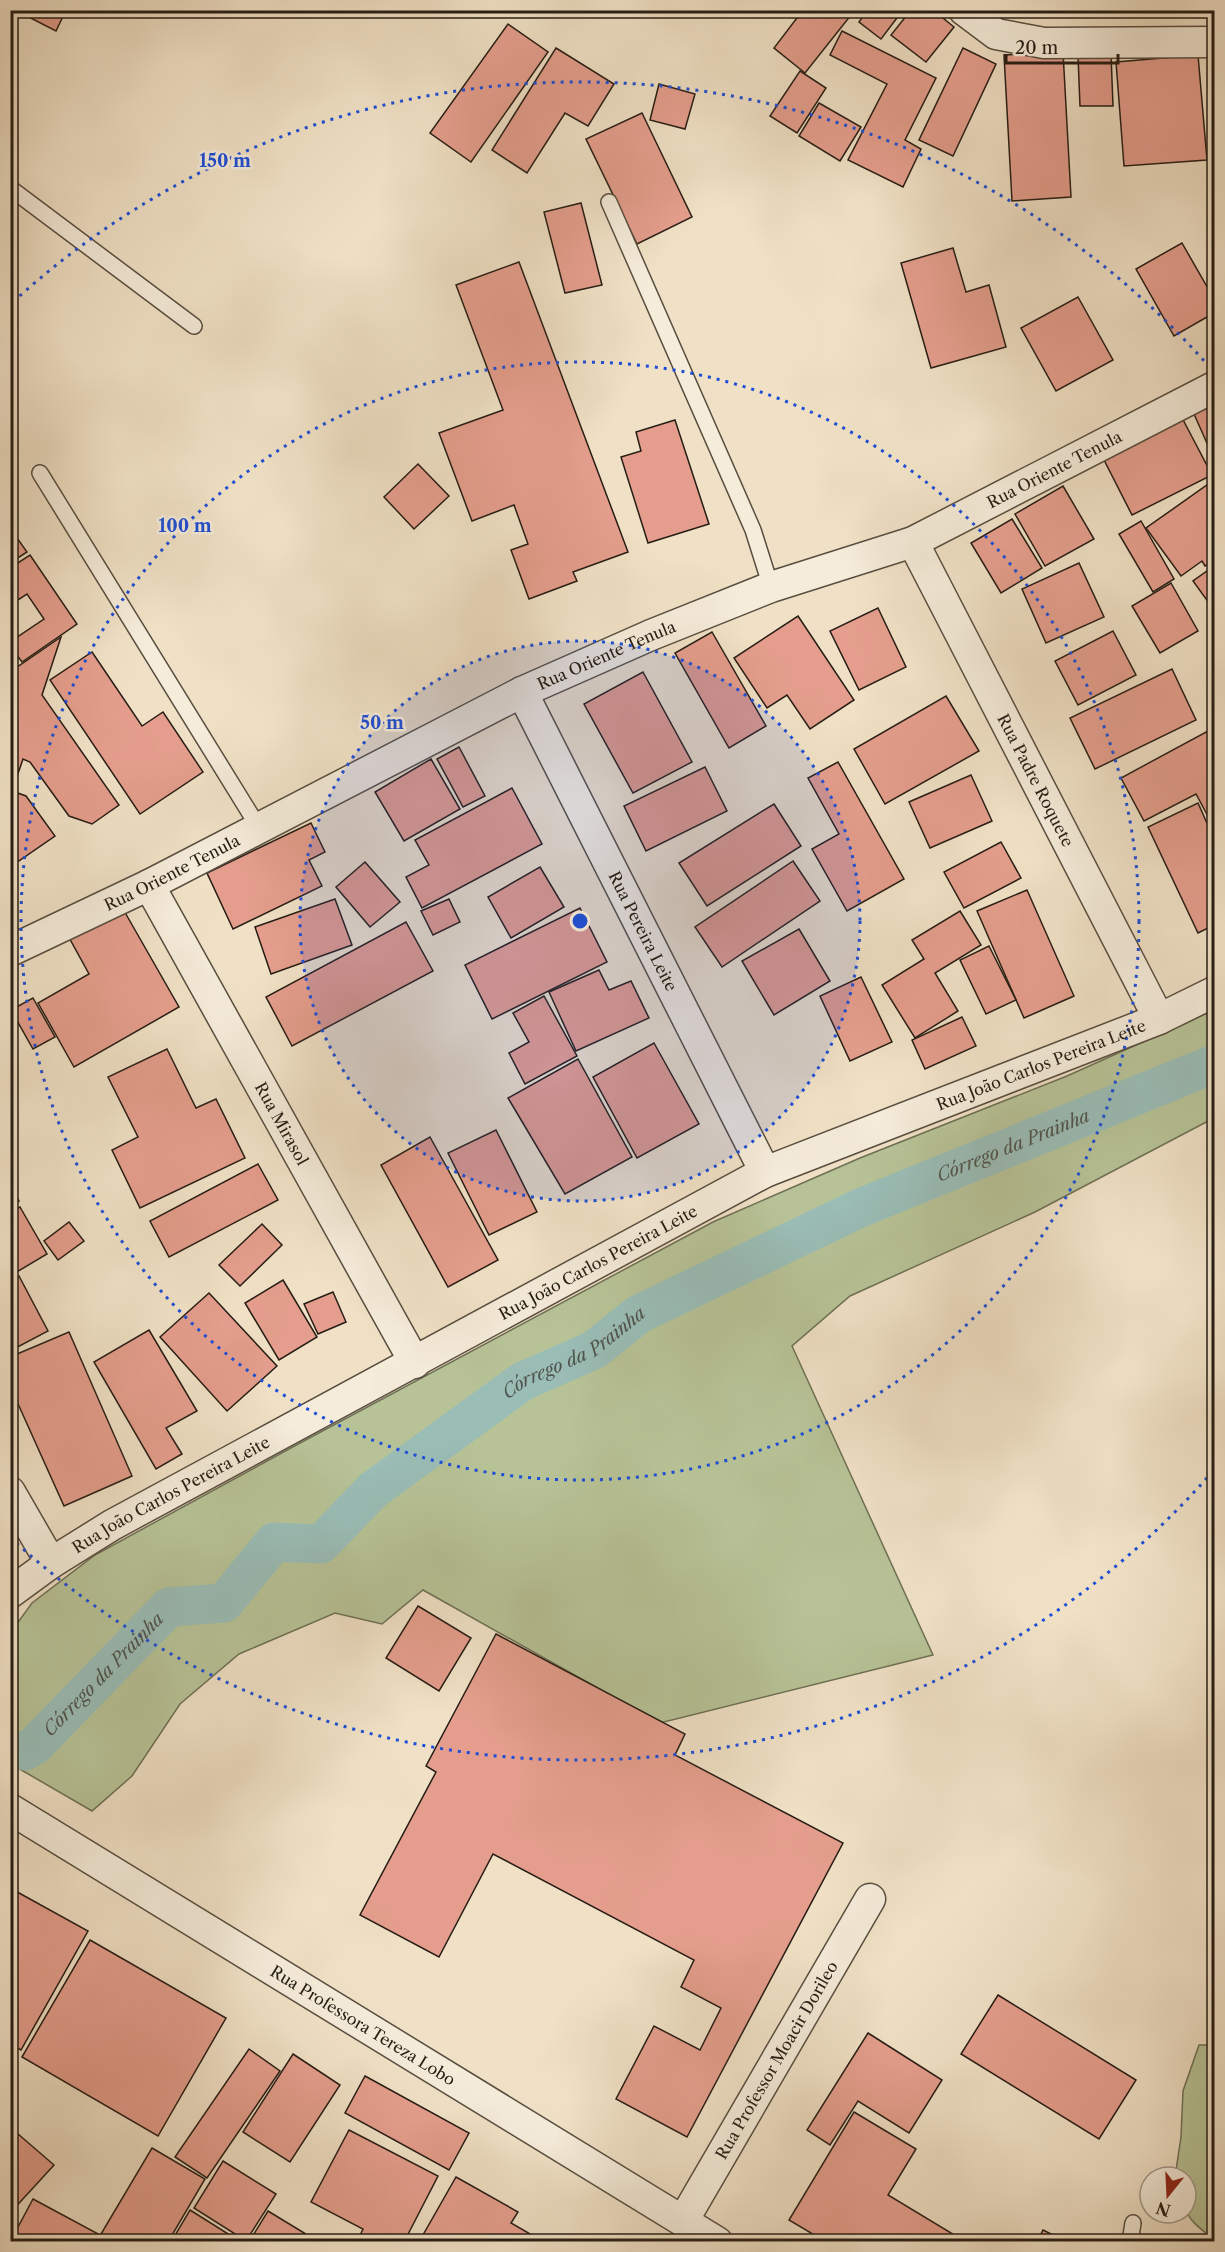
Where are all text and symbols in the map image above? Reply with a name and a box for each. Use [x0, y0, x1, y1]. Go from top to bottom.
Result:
scale bar [1006, 27, 1118, 65]
text: 20 m [1015, 37, 1059, 59]
text: 150 m [199, 150, 251, 172]
street label: Rua Oriente Tenula [983, 426, 1126, 512]
text: 100 m [158, 515, 212, 537]
street label: Rua Oriente Tenula [534, 616, 679, 694]
street label: Rua Padre Roquete [993, 710, 1078, 850]
text: 50 m [360, 712, 404, 734]
street label: Rua Oriente Tenula [101, 830, 243, 915]
street label: Rua Pereira Leite [604, 868, 682, 994]
centre of rings [570, 911, 590, 931]
street label: Rua João Carlos Pereira Leite [933, 1015, 1148, 1115]
street label: Rua Mirasol [251, 1079, 313, 1169]
water label: Córrego da Prainha [933, 1105, 1093, 1187]
street label: Rua João Carlos Pereira Leite [495, 1201, 701, 1324]
water label: Córrego da Prainha [498, 1302, 650, 1404]
street label: Rua João Carlos Pereira Leite [68, 1432, 273, 1557]
water label: Córrego da Prainha [39, 1608, 168, 1741]
street label: Rua Professor Moacir Dorileo [711, 1957, 842, 2163]
street label: Rua Professora Tereza Lobo [267, 1961, 459, 2090]
north arrow [1138, 2165, 1198, 2225]
text: N [1154, 2198, 1173, 2221]

